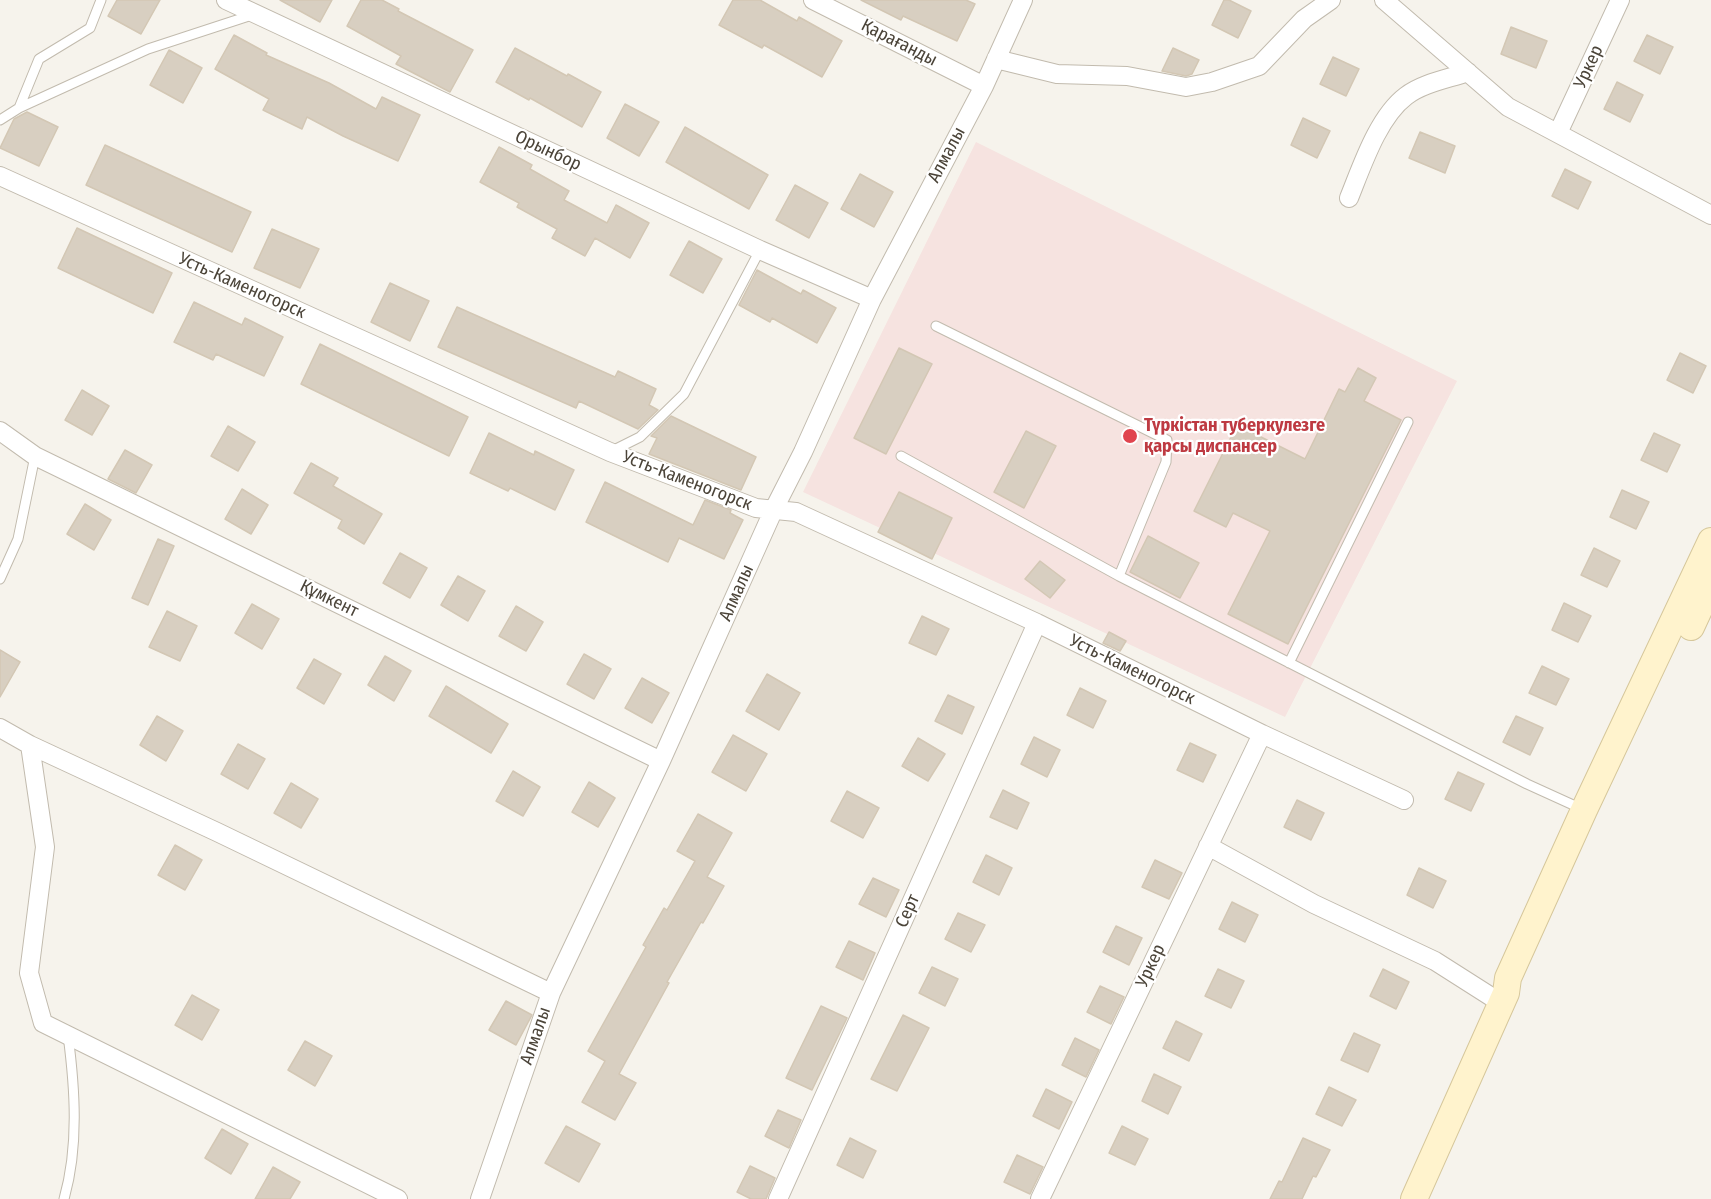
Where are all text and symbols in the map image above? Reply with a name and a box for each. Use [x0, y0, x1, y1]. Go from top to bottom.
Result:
street label: Қарағанды [857, 15, 941, 71]
street label: Уркер [1570, 42, 1608, 92]
street label: Алмалы [923, 124, 971, 186]
street label: Орынбор [511, 126, 585, 176]
street label: Усть-Каменогорск [175, 248, 309, 324]
place label: Түркістан туберкулезге қарсы диспансер [1144, 415, 1325, 458]
marker: Түркістан туберкулезге қарсы диспансер [1121, 427, 1139, 445]
street label: Усть-Каменогорск [619, 446, 755, 516]
street label: Алмалы [715, 561, 759, 625]
street label: Құмкент [296, 576, 362, 622]
street label: Усть-Каменогорск [1066, 630, 1198, 710]
street label: Серт [891, 891, 925, 931]
street label: Уркер [1132, 941, 1170, 991]
street label: Алмалы [516, 1004, 556, 1068]

